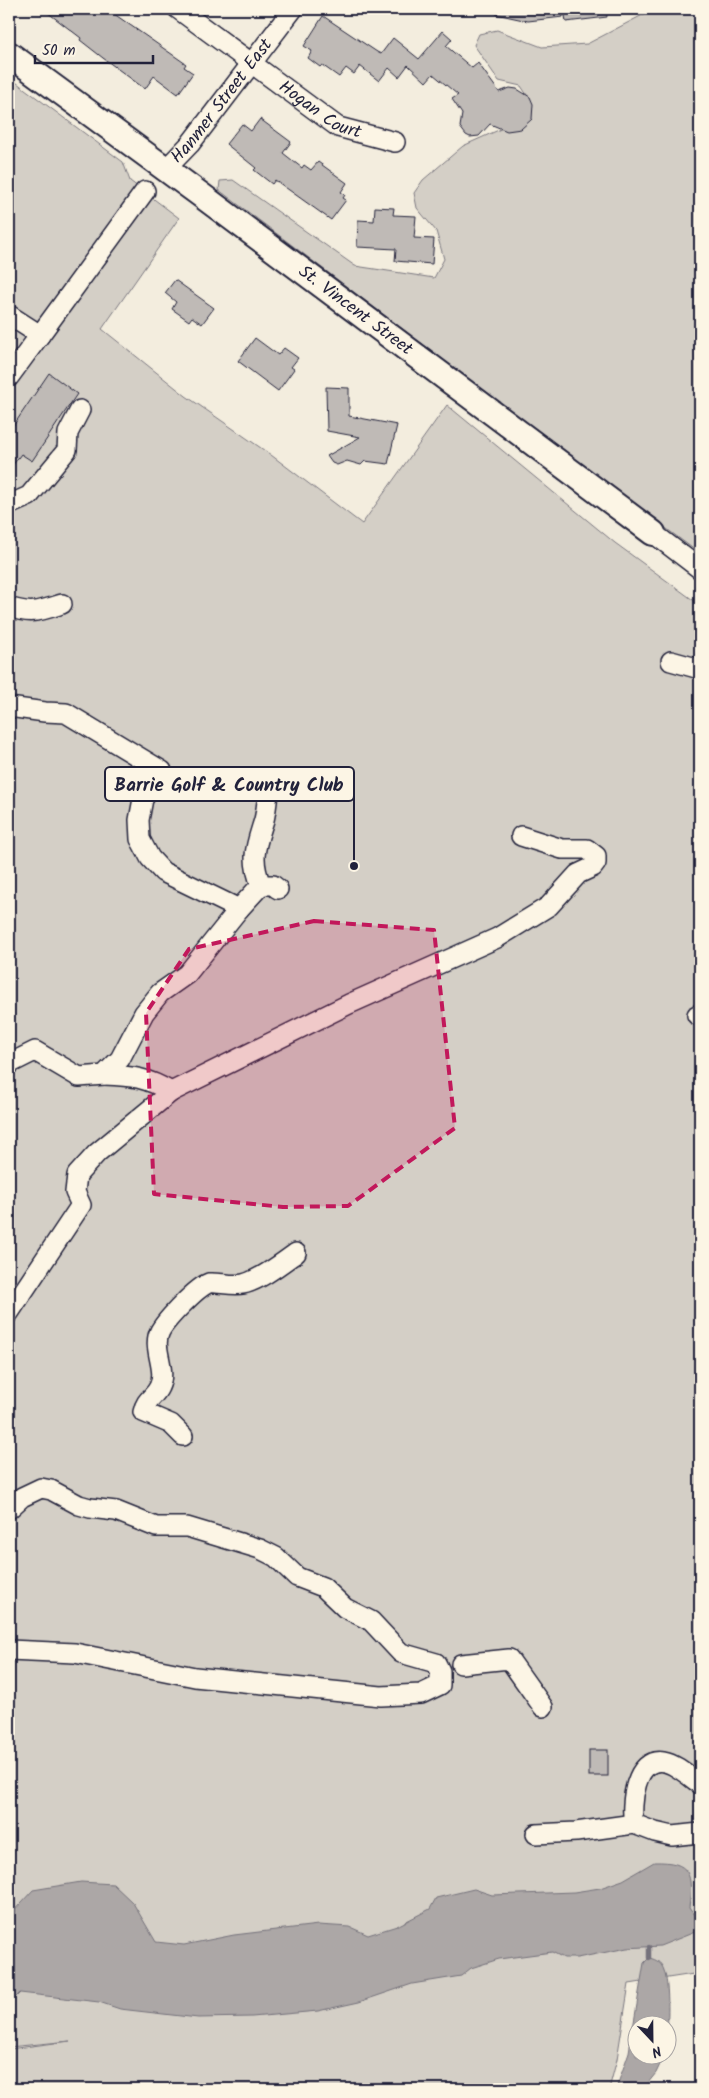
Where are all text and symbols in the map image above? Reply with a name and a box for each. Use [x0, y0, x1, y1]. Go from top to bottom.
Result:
street label: Hanmer Street East [164, 31, 281, 170]
scale bar [35, 32, 152, 64]
text: 50 m [42, 39, 76, 63]
street label: Hogan Court [272, 73, 365, 147]
street label: St. Vincent Street [292, 258, 420, 364]
callout: Barrie Golf & Country Club [105, 767, 354, 801]
text: Barrie Golf & Country Club [114, 771, 344, 801]
north arrow [626, 2016, 676, 2066]
text: N [648, 2039, 665, 2063]

